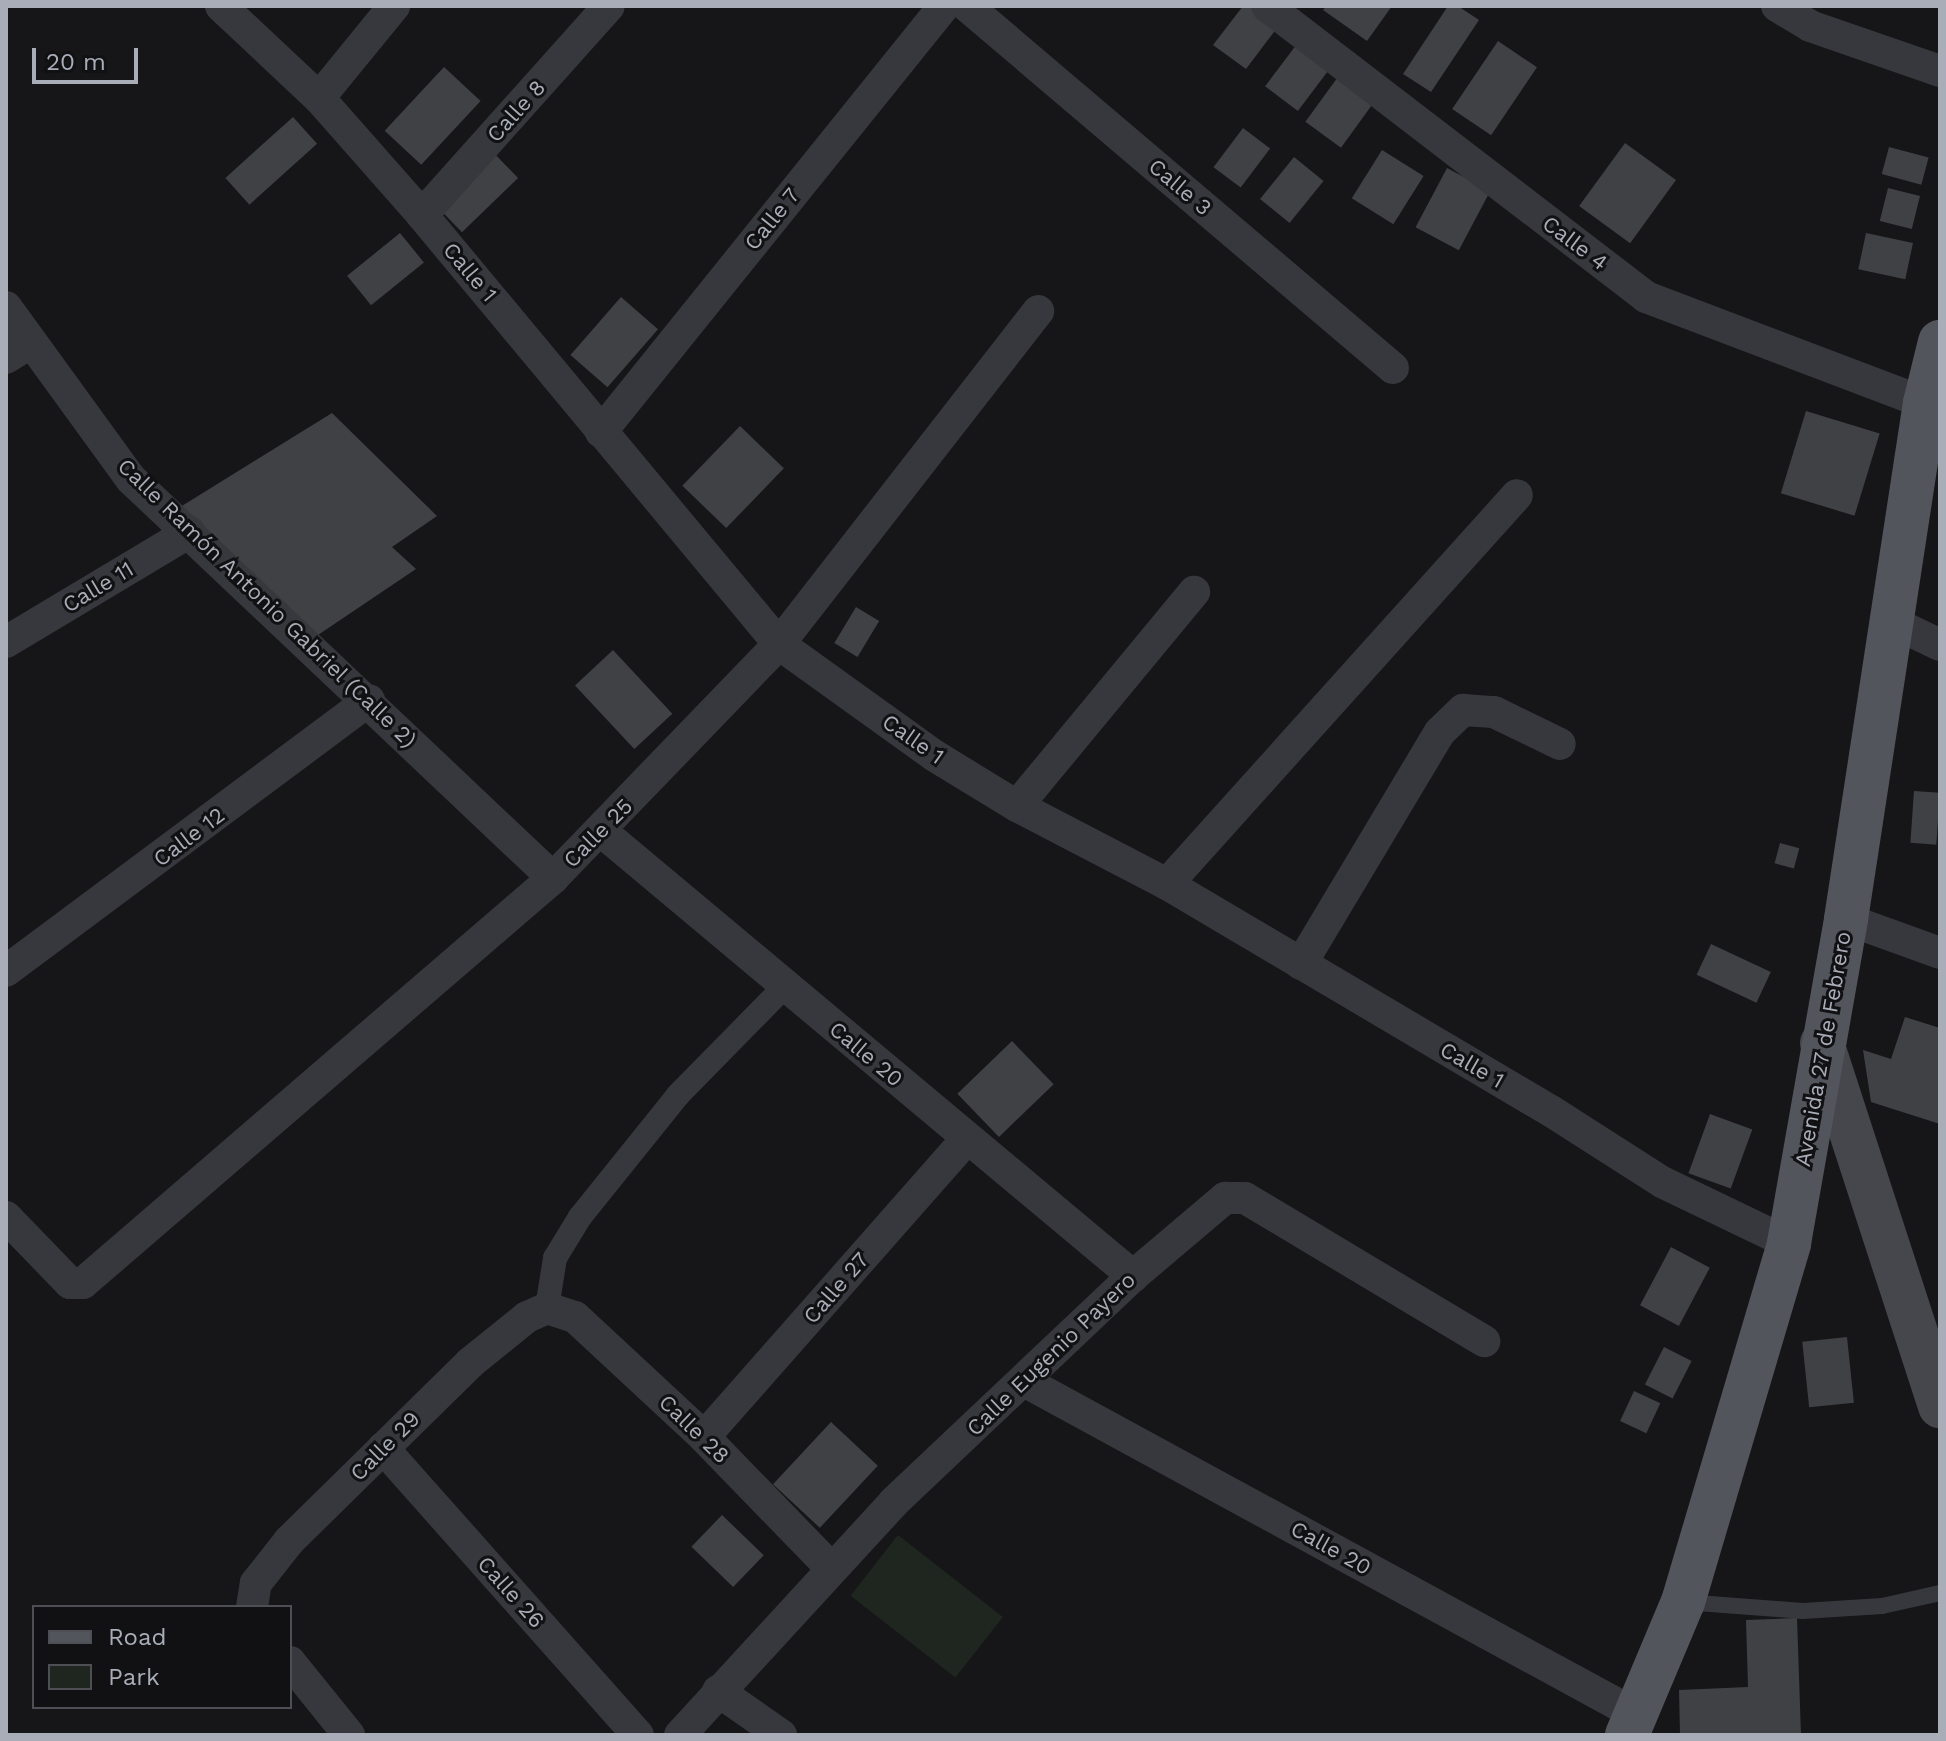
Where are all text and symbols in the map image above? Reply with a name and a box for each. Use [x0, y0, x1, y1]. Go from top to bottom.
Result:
scale bar [36, 32, 142, 82]
text: 20 m [46, 48, 106, 76]
street label: Calle 8 [481, 74, 551, 148]
street label: Calle 3 [1143, 153, 1217, 221]
street label: Calle 7 [739, 182, 805, 256]
street label: Calle 4 [1537, 210, 1613, 276]
street label: Calle 1 [437, 237, 503, 307]
street label: Calle Ramón Antonio Gabriel (Calle 2) [112, 452, 422, 754]
street label: Calle 11 [58, 556, 138, 618]
street label: Calle 1 [877, 708, 949, 770]
street label: Calle 25 [558, 793, 638, 873]
street label: Calle 12 [148, 802, 230, 872]
street label: Avenida 27 de Febrero [1789, 929, 1857, 1169]
street label: Calle 20 [824, 1016, 908, 1092]
street label: Calle 1 [1435, 1036, 1509, 1094]
street label: Calle 27 [798, 1247, 874, 1329]
street label: Calle Eugenio Payero [961, 1267, 1141, 1441]
street label: Calle 28 [653, 1389, 735, 1469]
street label: Calle 29 [345, 1406, 425, 1486]
street label: Calle 20 [1286, 1515, 1376, 1581]
street label: Calle 26 [472, 1551, 550, 1633]
legend [32, 1605, 292, 1709]
text: Road [108, 1623, 167, 1651]
text: Park [108, 1663, 160, 1691]

